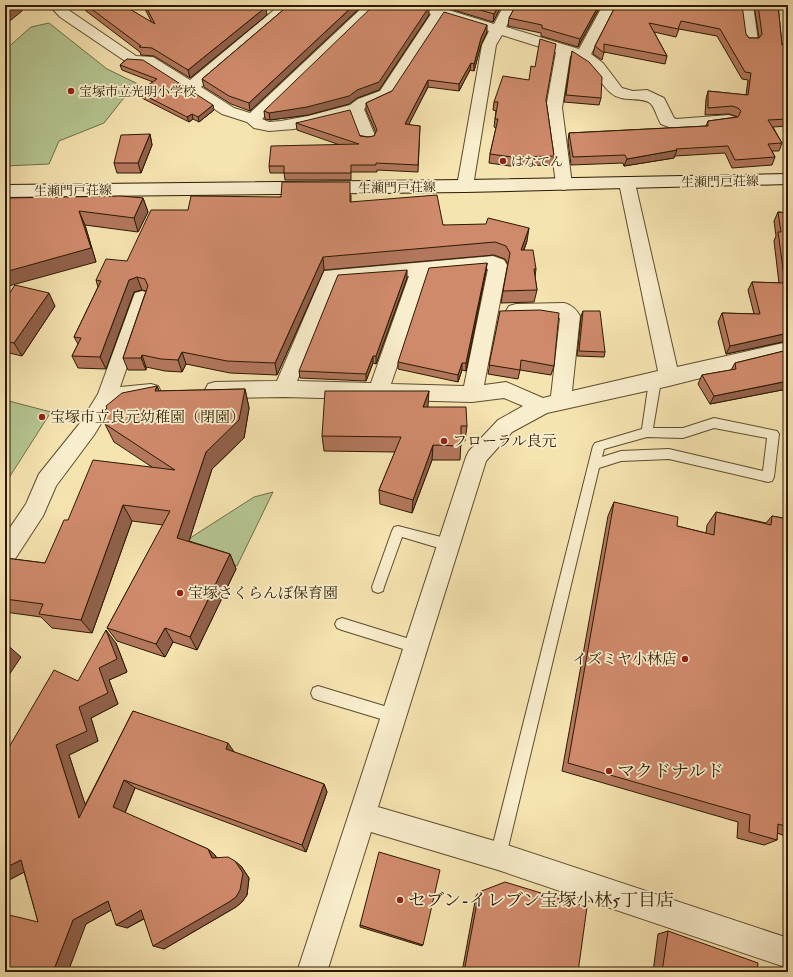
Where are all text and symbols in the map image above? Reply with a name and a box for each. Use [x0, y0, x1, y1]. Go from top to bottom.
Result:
place label: 宝塚市立光明小学校 [79, 84, 196, 100]
marker: 宝塚市立光明小学校 [66, 86, 76, 96]
place label: はなてん [511, 154, 563, 170]
marker: はなてん [498, 156, 508, 166]
street label: 生瀬門戸荘線 [681, 173, 759, 191]
street label: 生瀬門戸荘線 [358, 179, 436, 197]
street label: 生瀬門戸荘線 [34, 182, 112, 200]
place label: 宝塚市立良元幼稚園（閉園） [50, 408, 245, 427]
marker: 宝塚市立良元幼稚園（閉園） [37, 412, 47, 422]
place label: フローラル良元 [452, 432, 557, 451]
marker: フローラル良元 [439, 436, 449, 446]
place label: 宝塚さくらんぼ保育園 [188, 584, 338, 603]
marker: 宝塚さくらんぼ保育園 [175, 588, 185, 598]
place label: イズミヤ小林店 [572, 650, 677, 669]
marker: イズミヤ小林店 [680, 654, 690, 664]
place label: マクドナルド [617, 760, 724, 783]
marker: マクドナルド [604, 766, 614, 776]
place label: セブン-イレブン宝塚小林5丁目店 [408, 889, 674, 912]
marker: セブン-イレブン宝塚小林5丁目店 [395, 895, 405, 905]

